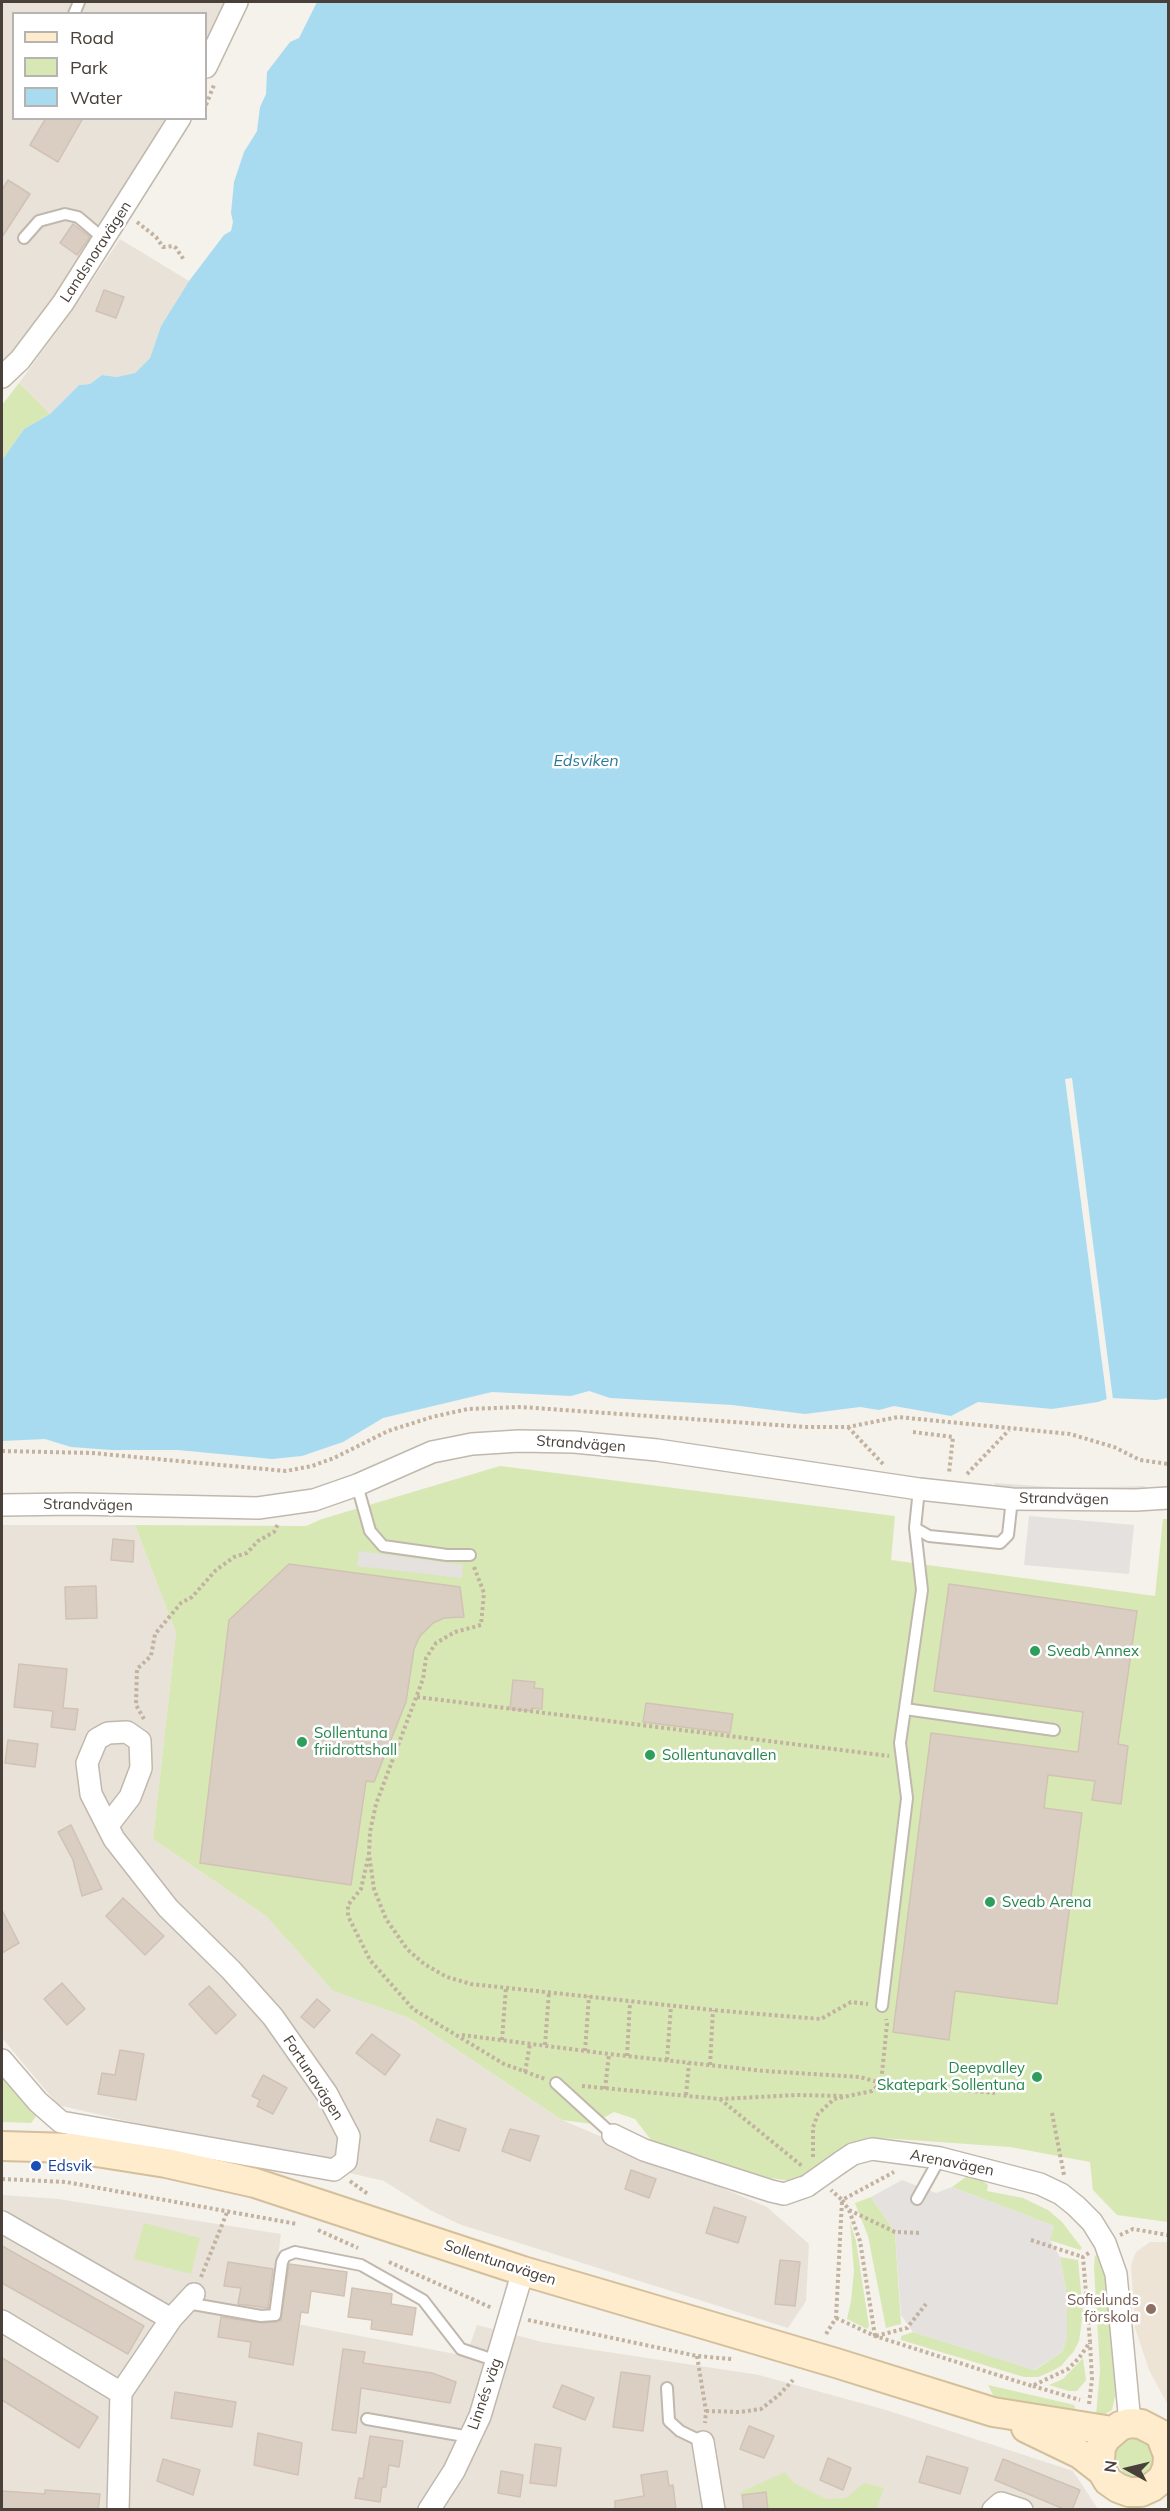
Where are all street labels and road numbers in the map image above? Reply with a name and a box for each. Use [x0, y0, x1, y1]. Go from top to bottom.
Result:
street label: Landsnoravägen [57, 198, 135, 306]
street label: Strandvägen [536, 1432, 626, 1456]
street label: Strandvägen [1019, 1489, 1109, 1509]
street label: Strandvägen [43, 1495, 133, 1515]
street label: Fortunavägen [279, 2032, 347, 2124]
street label: Arenavägen [908, 2146, 996, 2180]
street label: Sollentunavägen [442, 2236, 558, 2290]
street label: Linnés väg [464, 2356, 506, 2432]

